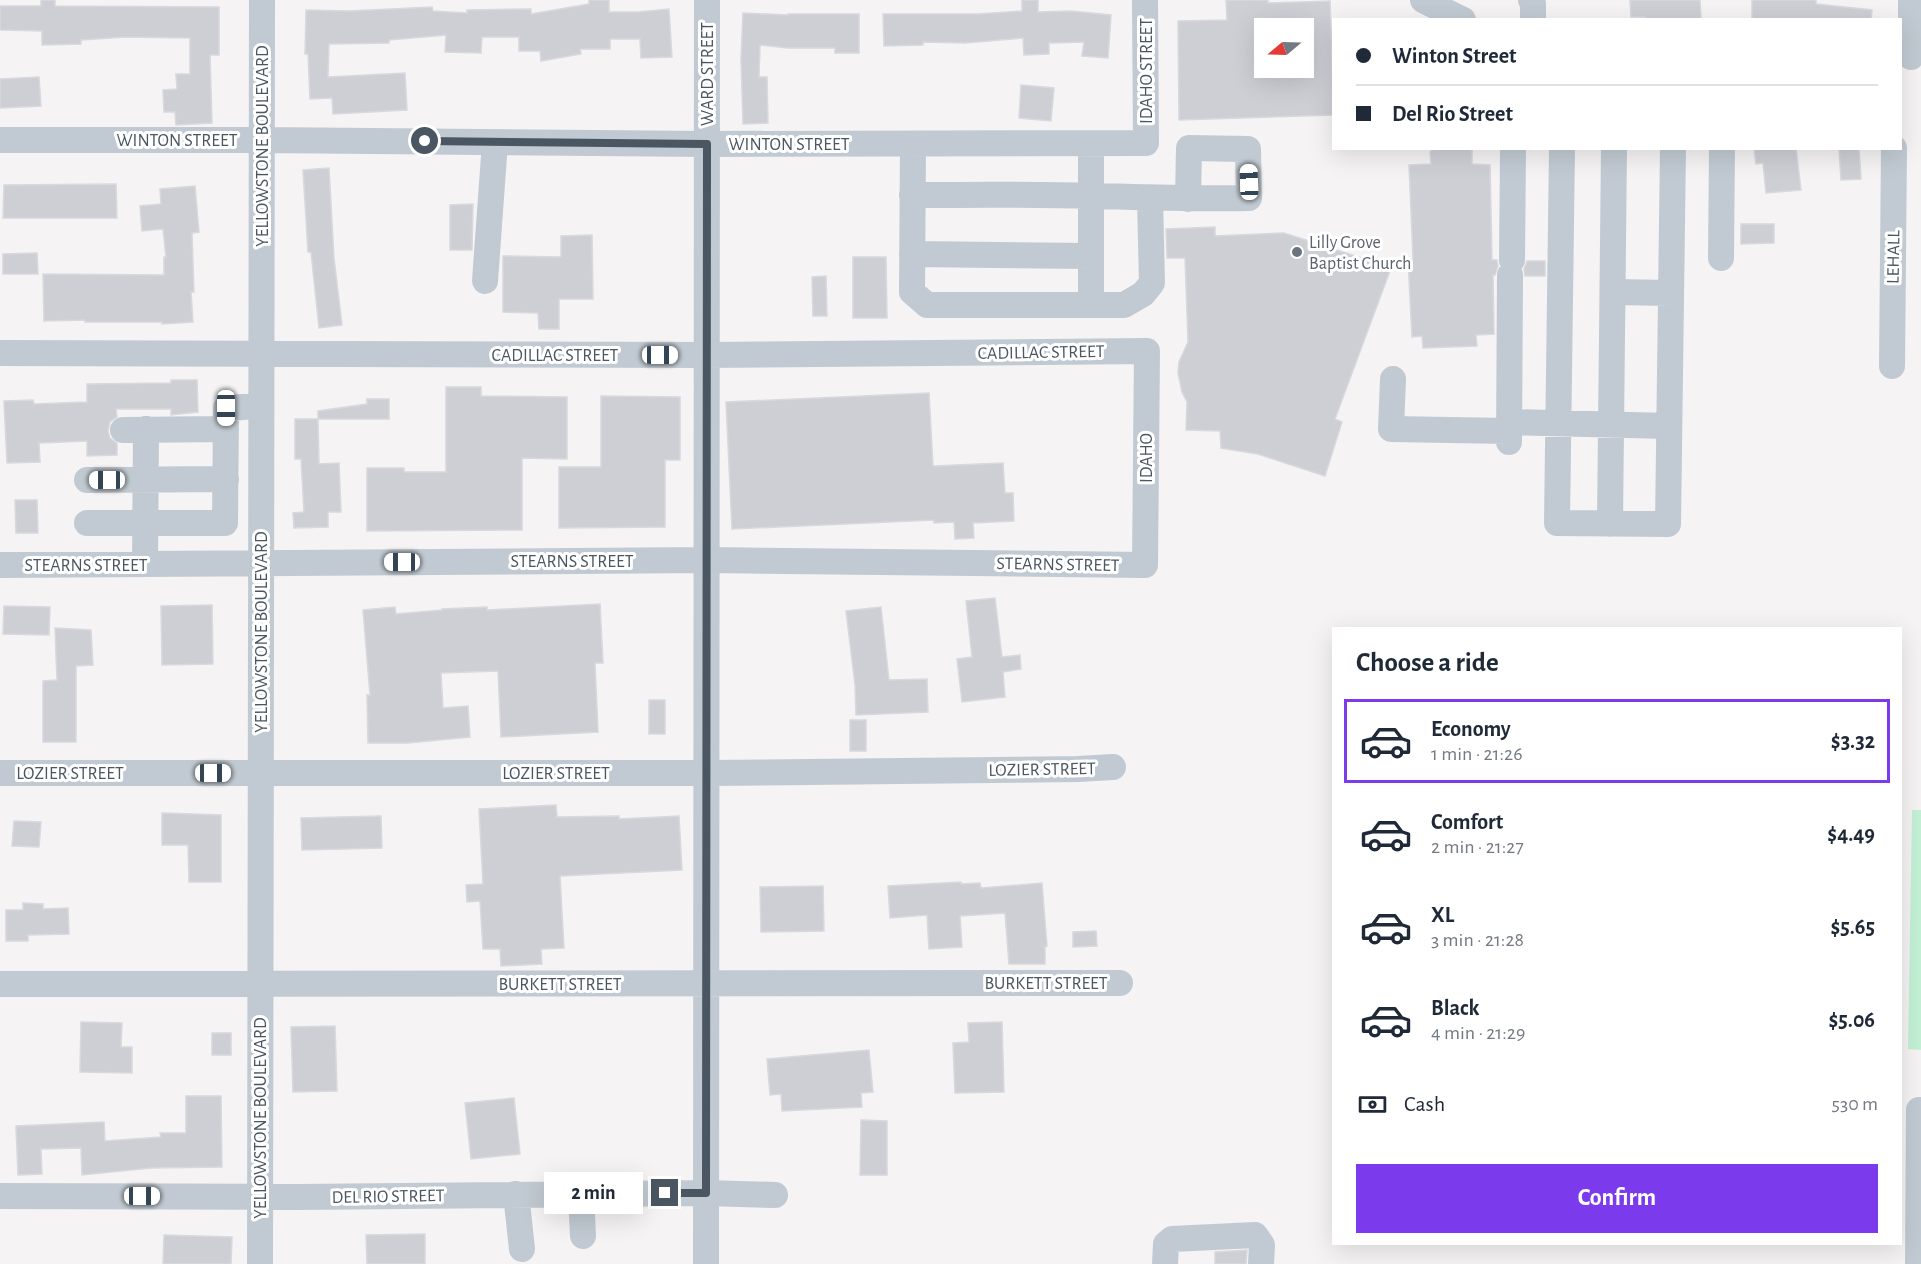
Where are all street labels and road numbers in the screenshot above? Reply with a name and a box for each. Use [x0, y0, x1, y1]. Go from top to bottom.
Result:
street label: IDAHO STREET [1138, 18, 1156, 124]
street label: WARD STREET [699, 22, 717, 126]
street label: YELLOWSTONE BOULEVARD [254, 45, 272, 247]
street label: WINTON STREET [117, 132, 238, 150]
street label: WINTON STREET [729, 136, 850, 154]
street label: LEHALL [1885, 229, 1903, 284]
street label: CADILLAC STREET [977, 343, 1105, 363]
street label: CADILLAC STREET [492, 347, 619, 365]
street label: IDAHO [1138, 433, 1156, 483]
street label: YELLOWSTONE BOULEVARD [253, 531, 271, 733]
street label: STEARNS STREET [510, 553, 634, 571]
street label: STEARNS STREET [996, 555, 1120, 575]
street label: STEARNS STREET [24, 557, 148, 575]
street label: LOZIER STREET [988, 760, 1096, 780]
street label: LOZIER STREET [16, 765, 124, 783]
street label: LOZIER STREET [502, 765, 610, 783]
street label: BURKETT STREET [984, 975, 1108, 993]
street label: BURKETT STREET [498, 976, 622, 994]
street label: YELLOWSTONE BOULEVARD [252, 1017, 270, 1219]
street label: DEL RIO STREET [331, 1187, 445, 1207]

